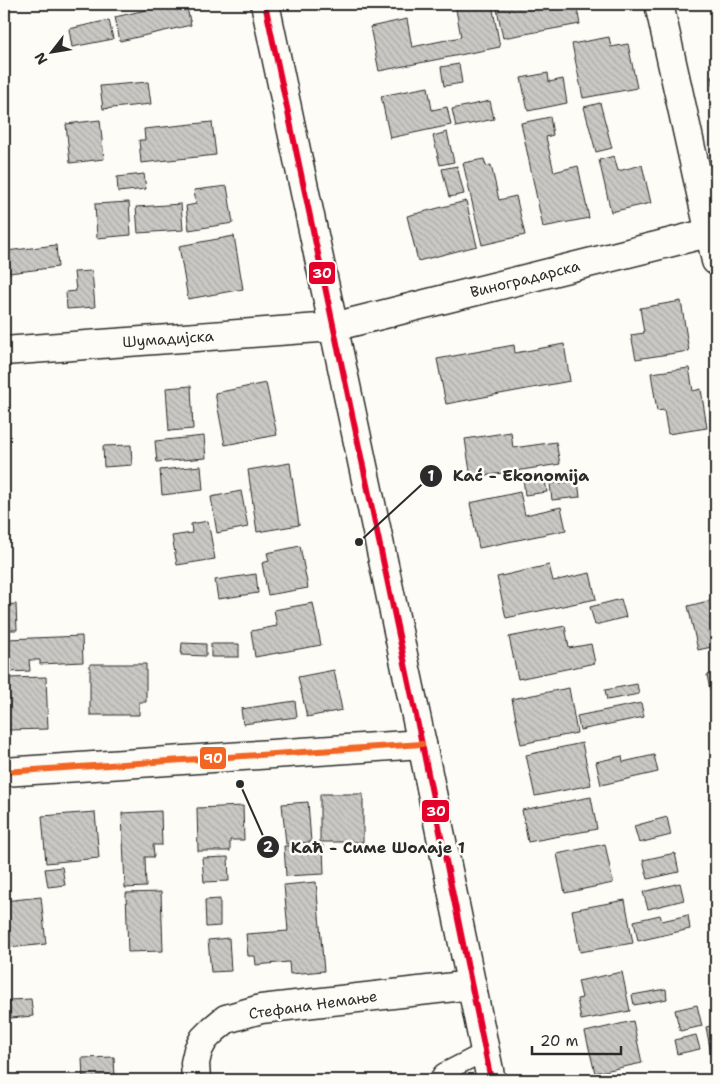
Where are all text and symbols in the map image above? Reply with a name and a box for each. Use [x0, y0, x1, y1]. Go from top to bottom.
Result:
north arrow [28, 28, 78, 78]
text: N [30, 49, 51, 68]
street label: Виноградарска [468, 256, 583, 302]
line badge: 30 [308, 261, 336, 285]
text: 30 [312, 264, 332, 282]
street label: Шумадијска [122, 326, 215, 352]
callout: Kać - Ekonomija [418, 460, 600, 491]
text: Kać - Ekonomija [453, 465, 589, 486]
text: 1 [428, 466, 435, 486]
line badge: 90 [199, 746, 227, 770]
text: 90 [203, 749, 223, 767]
line badge: 30 [421, 799, 450, 823]
text: 30 [426, 802, 446, 820]
callout: Каћ - Симе Шолаје 1 [255, 832, 475, 863]
text: 2 [263, 837, 274, 857]
text: Каћ - Симе Шолаје 1 [291, 837, 465, 858]
street label: Стефана Немање [247, 986, 379, 1024]
scale bar [532, 1024, 621, 1056]
text: 20 m [540, 1031, 579, 1051]

